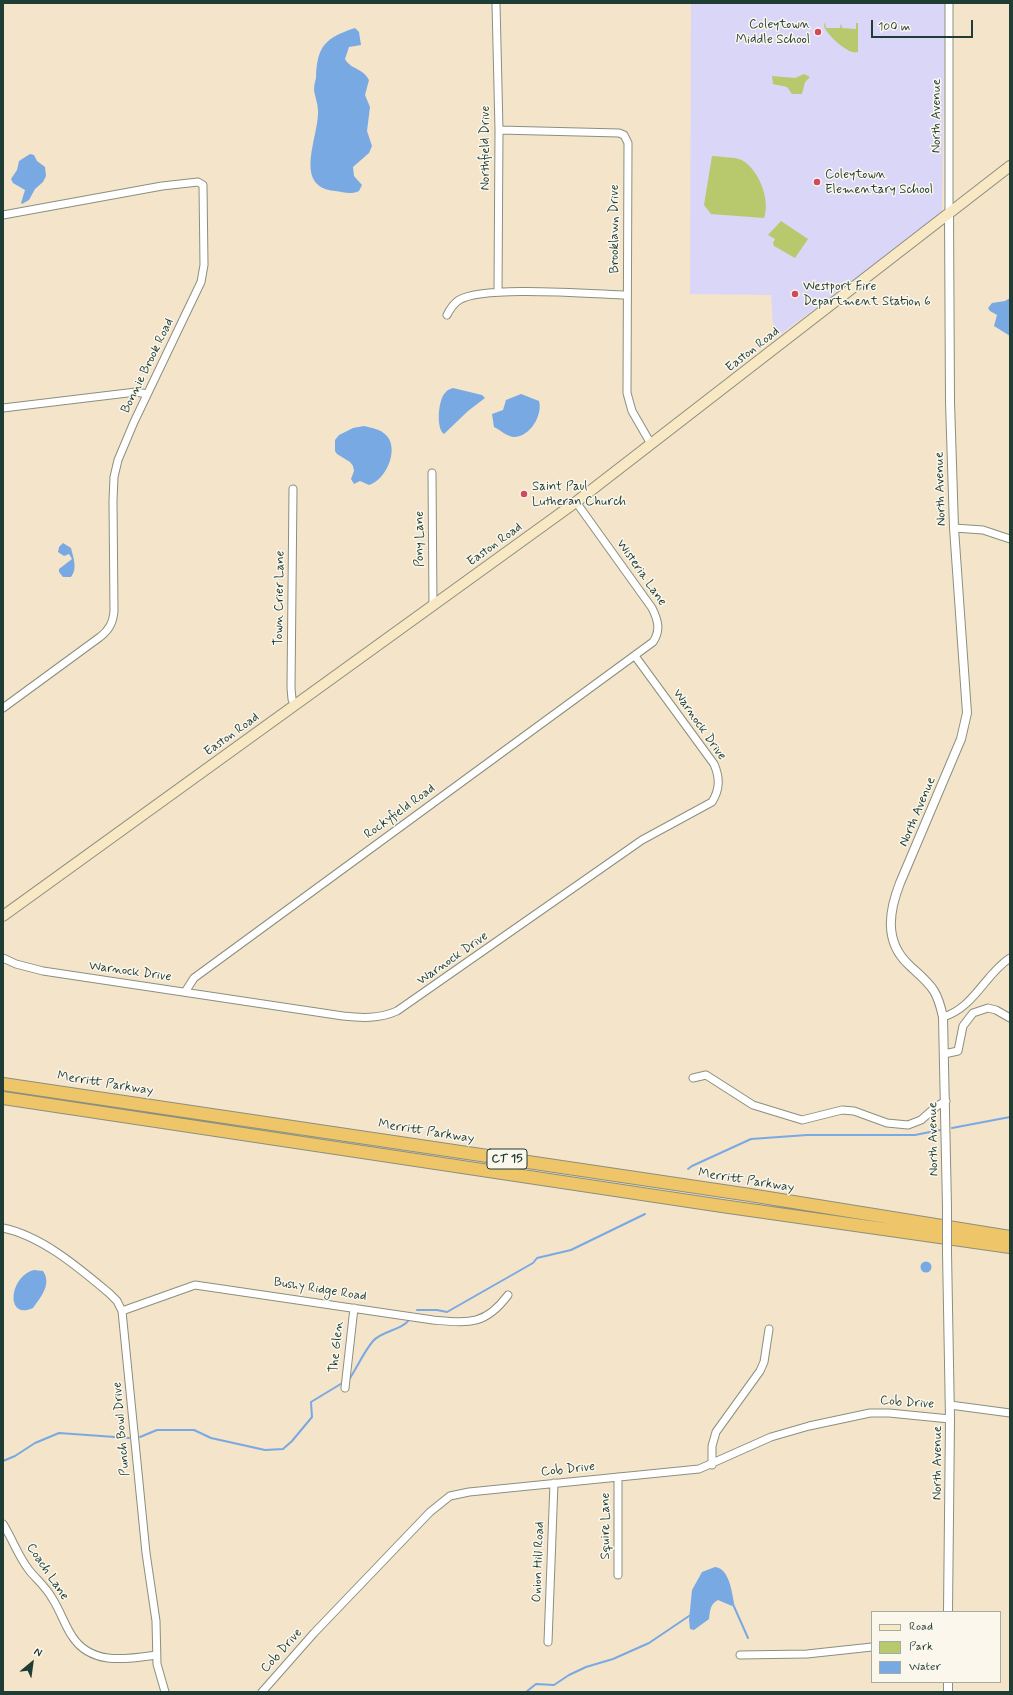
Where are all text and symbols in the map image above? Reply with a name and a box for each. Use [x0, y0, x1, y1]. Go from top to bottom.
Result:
scale bar [873, 12, 975, 38]
place label: Coleytown Middle School [736, 17, 810, 48]
text: 100 m [878, 19, 910, 35]
marker: Coleytown Middle School [813, 27, 823, 37]
street label: North Avenue [929, 79, 945, 153]
street label: Northfield Drive [478, 106, 494, 190]
place label: Coleytown Elementary School [825, 167, 933, 198]
marker: Coleytown Elementary School [812, 177, 822, 187]
street label: Brooklawn Drive [607, 184, 623, 274]
place label: Westport Fire Department Station 6 [803, 279, 931, 310]
marker: Westport Fire Department Station 6 [790, 289, 800, 299]
street label: Bonnie Brook Road [118, 316, 178, 416]
street label: Easton Road [723, 324, 783, 376]
street label: North Avenue [932, 452, 950, 526]
place label: Saint Paul Lutheran Church [532, 479, 626, 510]
marker: Saint Paul Lutheran Church [519, 489, 529, 499]
street label: Pony Lane [412, 511, 428, 567]
street label: Easton Road [464, 520, 526, 570]
street label: Wisteria Lane [612, 537, 670, 609]
street label: Town Crier Lane [271, 550, 289, 646]
street label: Warnock Drive [669, 687, 729, 763]
street label: Easton Road [201, 710, 263, 760]
street label: North Avenue [896, 775, 940, 849]
street label: Rockyfield Road [362, 781, 438, 843]
street label: Warnock Drive [415, 929, 491, 989]
street label: Warnock Drive [88, 959, 172, 985]
street label: Merritt Parkway [56, 1069, 154, 1099]
street label: North Avenue [926, 1102, 942, 1176]
street label: Merritt Parkway [377, 1117, 475, 1147]
road number: CT 15 [487, 1149, 527, 1169]
street label: Merritt Parkway [697, 1166, 795, 1196]
street label: Bushy Ridge Road [272, 1275, 368, 1305]
street label: The Glen [327, 1321, 347, 1373]
street label: Punch Bowl Drive [110, 1381, 134, 1477]
street label: Cob Drive [879, 1393, 935, 1413]
street label: North Avenue [930, 1426, 946, 1500]
street label: Cob Drive [540, 1459, 596, 1481]
street label: Squire Lane [598, 1493, 614, 1559]
street label: Onion Hill Road [530, 1521, 548, 1603]
street label: Coach Lane [22, 1541, 72, 1603]
legend [871, 1611, 1001, 1683]
text: Road [909, 1619, 933, 1635]
street label: Cob Drive [258, 1626, 306, 1676]
text: Park [909, 1639, 933, 1655]
north arrow [12, 1643, 52, 1683]
text: N [31, 1645, 44, 1660]
text: Water [909, 1659, 941, 1675]

